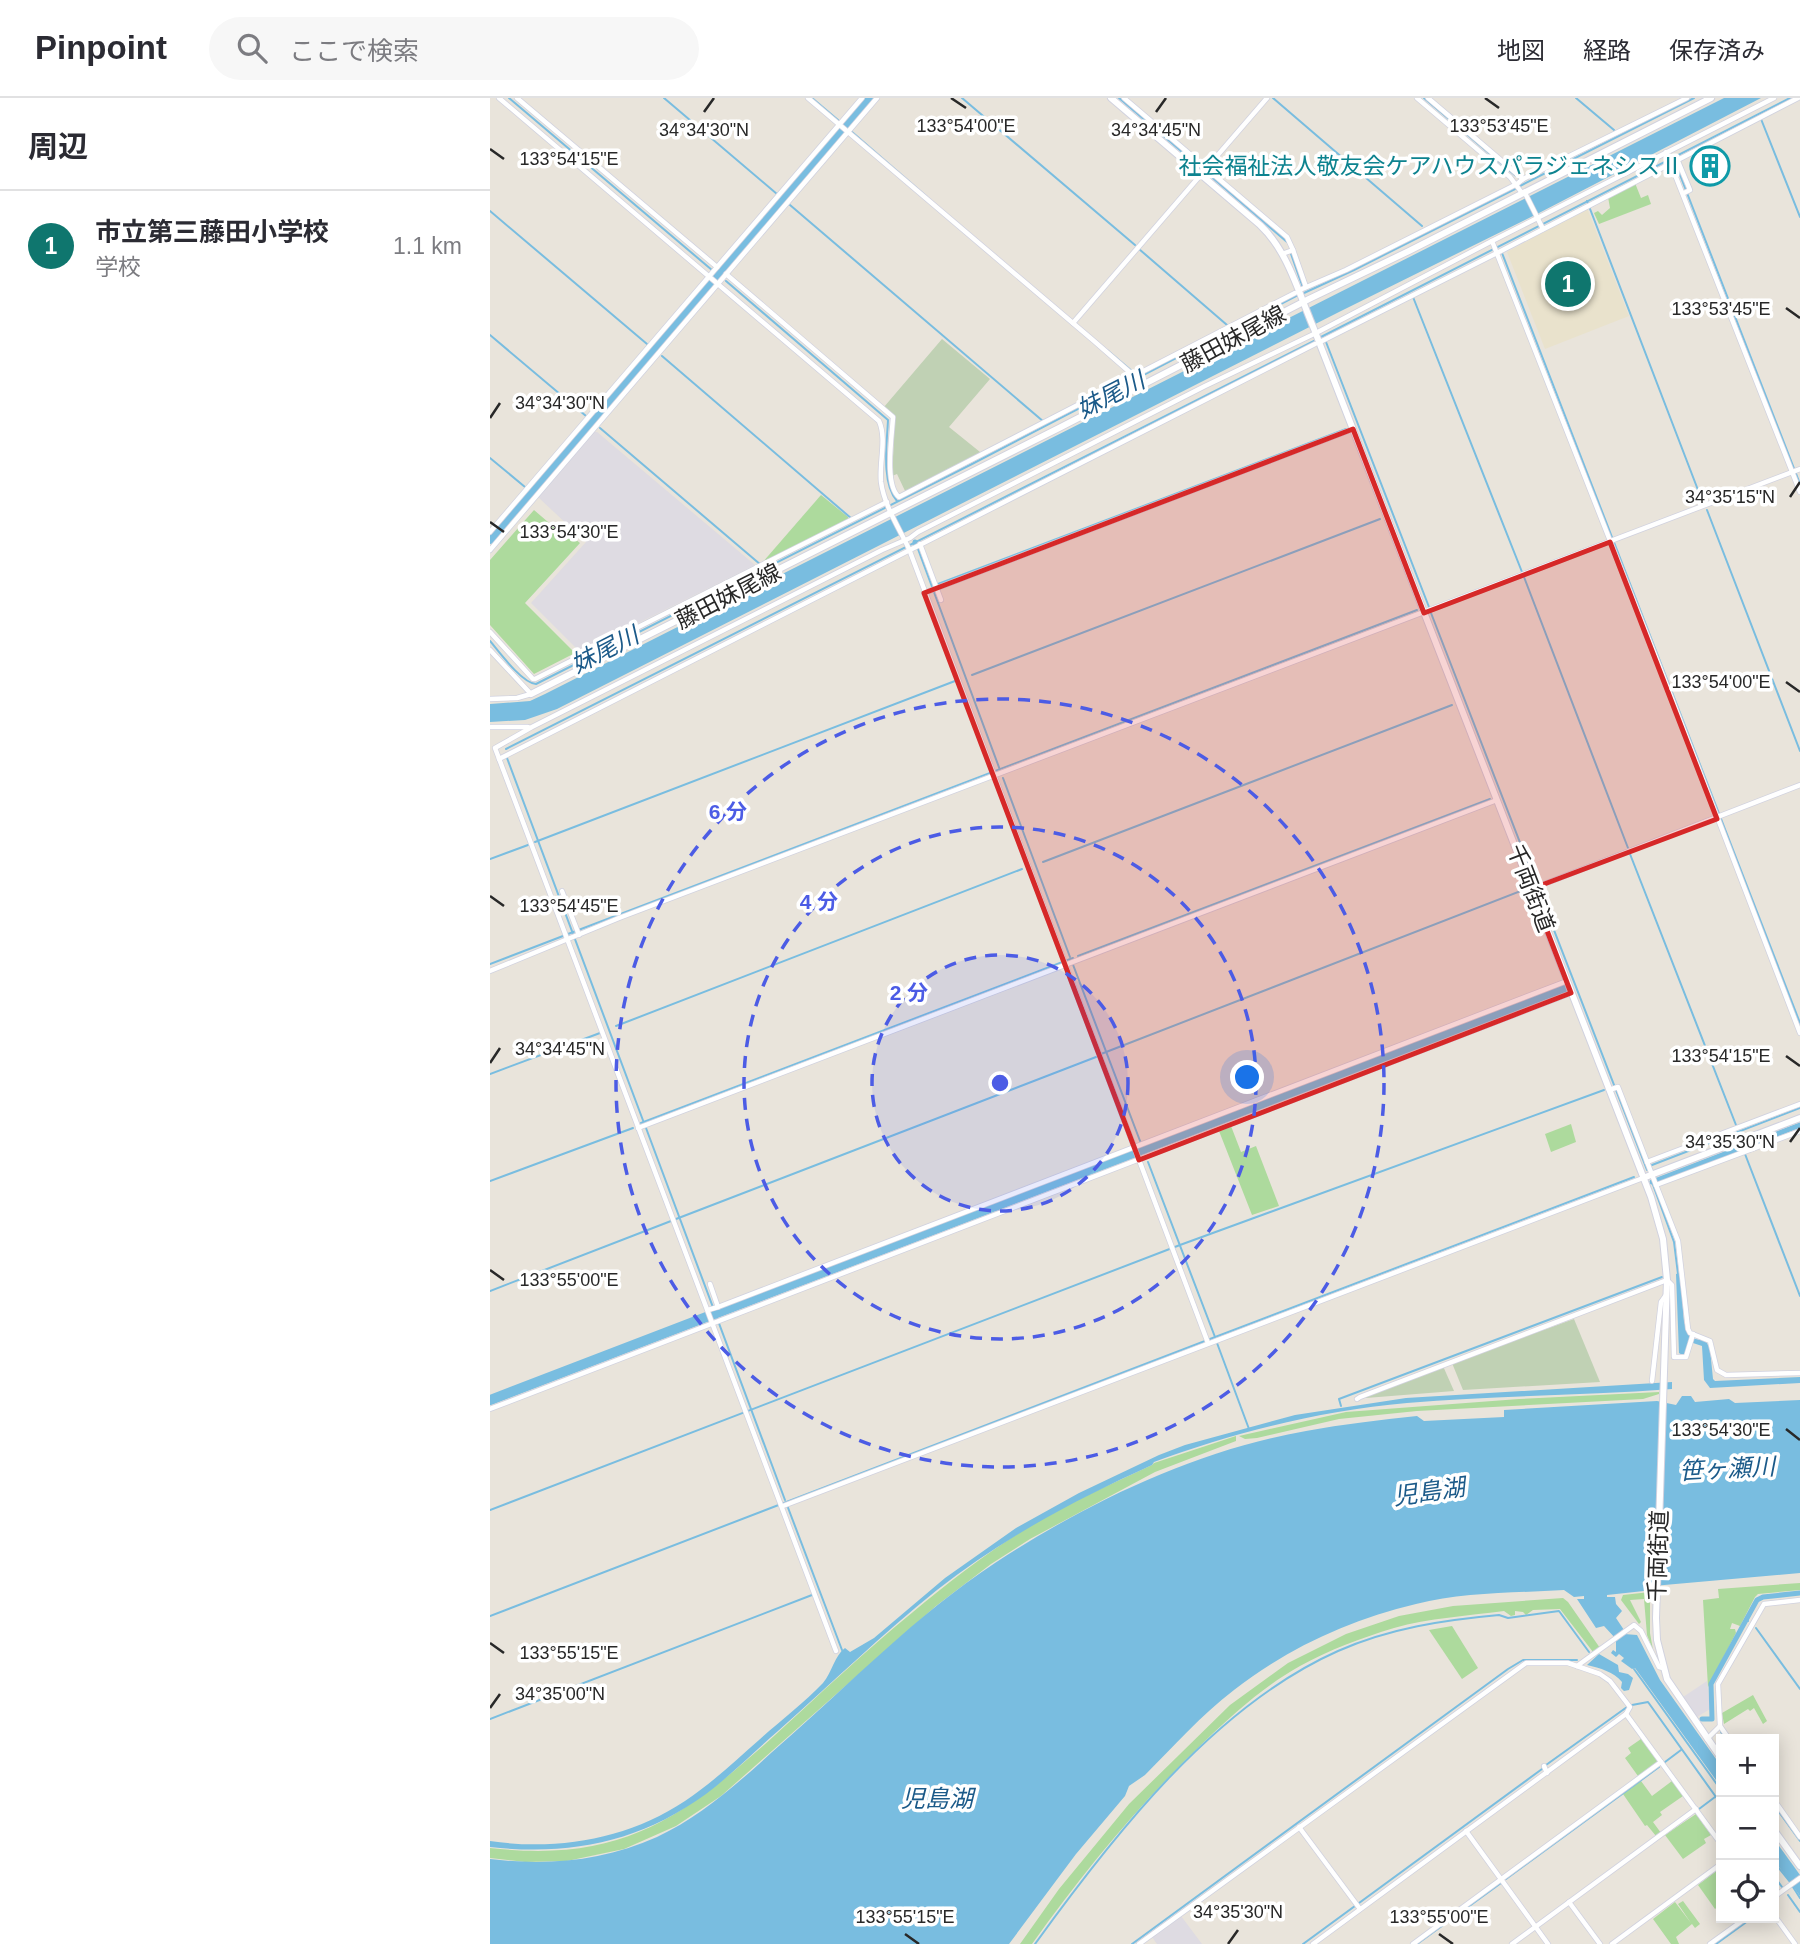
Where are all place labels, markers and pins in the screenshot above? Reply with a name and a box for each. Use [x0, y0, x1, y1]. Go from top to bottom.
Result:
building icon: 社会福祉法人敬友会ケアハウスパラジェネシスⅡ [1689, 145, 1731, 187]
place label: 社会福祉法人敬友会ケアハウスパラジェネシスⅡ [1178, 153, 1683, 179]
pin: 1 [1545, 258, 1591, 310]
centre of rings [988, 1071, 1012, 1095]

